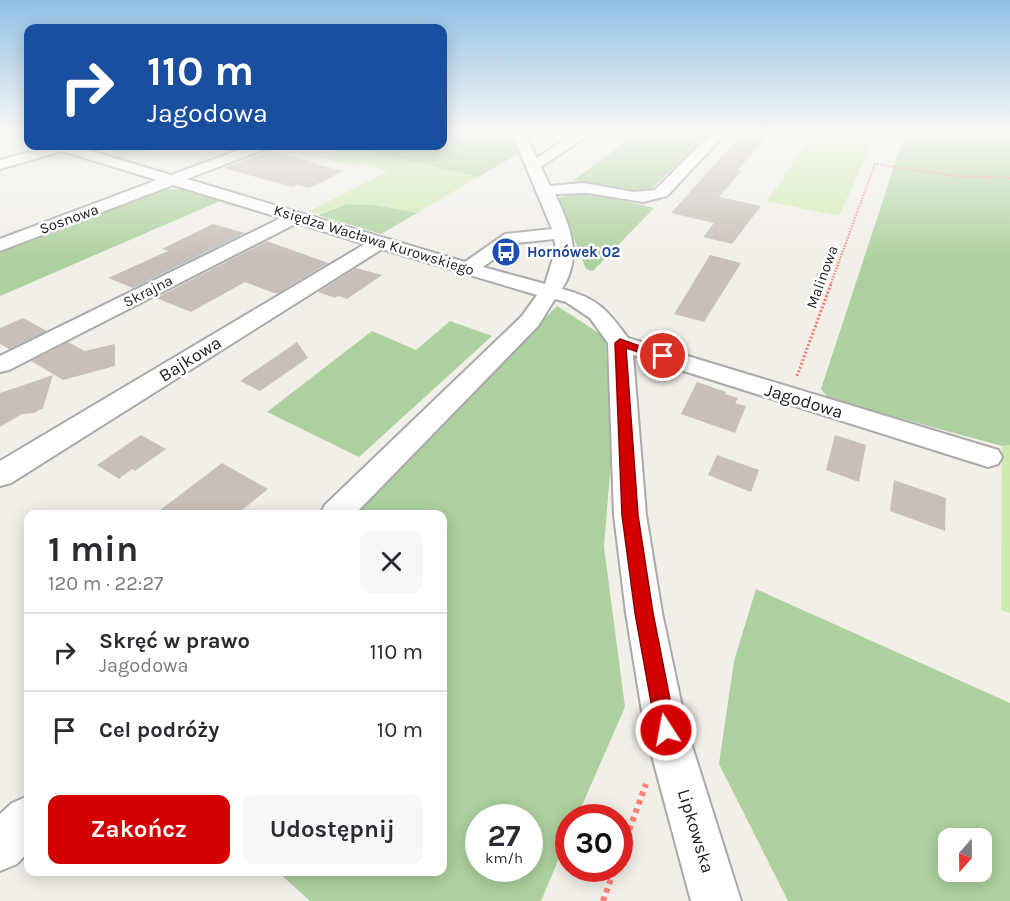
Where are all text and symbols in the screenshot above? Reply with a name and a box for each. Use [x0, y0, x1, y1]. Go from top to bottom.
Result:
text: 110 m [147, 46, 254, 96]
icon: right [48, 48, 126, 126]
text: Jagodowa [147, 97, 268, 129]
street label: Sosnowa [37, 200, 101, 238]
street label: Księdza Wacława Kurowskiego [271, 201, 477, 279]
bus stop icon: Hornówek 02 [490, 236, 522, 268]
place label: Hornówek 02 [527, 243, 620, 261]
street label: Malinowa [802, 243, 842, 311]
street label: Skrajna [120, 271, 176, 311]
pin [637, 330, 688, 381]
street label: Bajkowa [155, 331, 225, 387]
icon: arrive [646, 339, 679, 372]
street label: Jagodowa [762, 379, 846, 423]
text: 1 min [48, 528, 138, 570]
button: close [360, 530, 423, 593]
text: 120 m · 22:27 [48, 572, 163, 595]
text: Skręć w prawo [99, 628, 250, 654]
icon: right [48, 636, 81, 669]
text: 110 m [370, 639, 423, 665]
text: Jagodowa [99, 654, 189, 677]
position arrow [634, 698, 698, 762]
icon: arrive [48, 714, 81, 747]
text: Cel podróży [99, 717, 219, 743]
text: 10 m [377, 717, 423, 743]
street label: Lipkowska [673, 786, 719, 876]
button: Zakończ [48, 795, 230, 864]
button: Udostępnij [242, 795, 423, 864]
speed limit sign: 30 [555, 804, 633, 882]
text: 27 [487, 818, 521, 854]
north arrow [938, 828, 992, 882]
map controls [938, 828, 992, 882]
text: km/h [485, 849, 523, 867]

